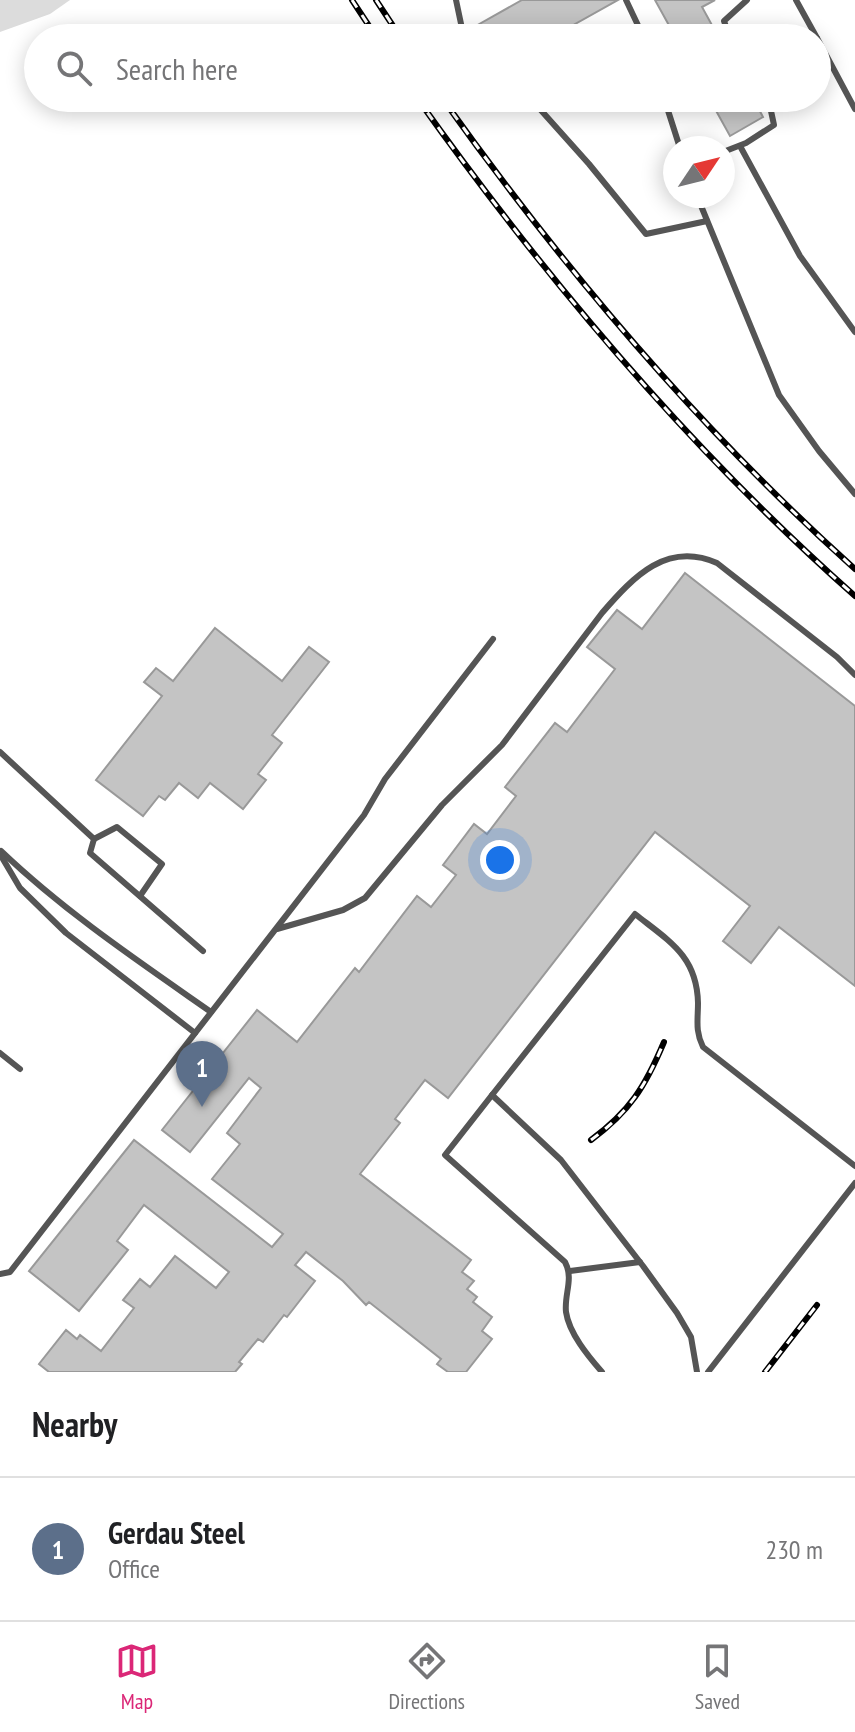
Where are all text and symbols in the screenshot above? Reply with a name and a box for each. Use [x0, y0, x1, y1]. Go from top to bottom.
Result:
search box [24, 24, 831, 112]
icon: search [52, 46, 96, 90]
text: Search here [116, 49, 238, 88]
north arrow [663, 136, 735, 208]
your location [480, 840, 520, 880]
pin: 1 [176, 1041, 228, 1107]
text: Nearby [32, 1402, 117, 1446]
text: Gerdau Steel [108, 1513, 245, 1552]
text: 1 [52, 1533, 64, 1566]
text: 230 m [765, 1533, 823, 1566]
text: Office [108, 1552, 160, 1585]
tab: Map [115, 1639, 159, 1715]
tab: Directions [389, 1639, 465, 1715]
tab: Saved [695, 1639, 740, 1715]

